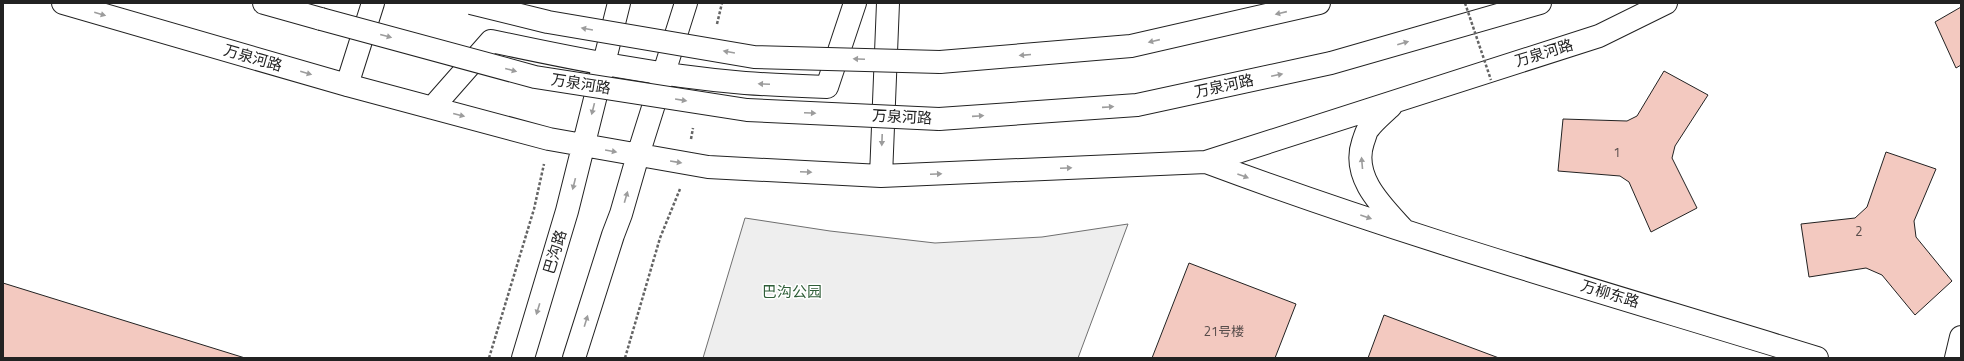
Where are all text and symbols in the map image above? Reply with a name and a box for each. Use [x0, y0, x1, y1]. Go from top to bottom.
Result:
one-way arrow [1275, 10, 1287, 16]
one-way arrow [95, 11, 107, 17]
one-way arrow [581, 25, 593, 31]
one-way arrow [380, 33, 392, 39]
street label: 万泉河路 [1512, 33, 1576, 72]
street label: 万泉河路 [221, 38, 285, 77]
one-way arrow [1148, 39, 1160, 45]
one-way arrow [1397, 40, 1409, 46]
one-way arrow [723, 49, 735, 55]
one-way arrow [1019, 51, 1031, 58]
one-way arrow [853, 56, 865, 63]
street label: 万泉河路 [550, 67, 613, 100]
one-way arrow [505, 68, 518, 74]
street label: 万泉河路 [1192, 68, 1256, 103]
one-way arrow [300, 70, 312, 76]
one-way arrow [1270, 71, 1283, 77]
one-way arrow [757, 81, 770, 87]
one-way arrow [675, 97, 687, 103]
one-way arrow [589, 102, 595, 115]
street label: 万泉河路 [871, 103, 933, 130]
one-way arrow [1102, 103, 1114, 110]
one-way arrow [804, 110, 816, 117]
one-way arrow [452, 112, 465, 118]
one-way arrow [972, 113, 984, 120]
one-way arrow [879, 134, 886, 146]
house number: 1 [1613, 142, 1621, 162]
one-way arrow [604, 148, 617, 154]
one-way arrow [1359, 157, 1366, 169]
one-way arrow [670, 159, 682, 165]
one-way arrow [1060, 165, 1072, 172]
one-way arrow [800, 169, 813, 175]
one-way arrow [930, 171, 943, 177]
one-way arrow [1237, 173, 1249, 179]
one-way arrow [571, 178, 577, 190]
one-way arrow [623, 191, 629, 203]
one-way arrow [1361, 214, 1373, 220]
house number: 2 [1855, 221, 1863, 241]
street label: 巴沟路 [537, 227, 572, 277]
street label: 万柳东路 [1578, 274, 1642, 313]
park label: 巴沟公园 [762, 280, 822, 303]
one-way arrow [535, 303, 541, 315]
one-way arrow [583, 314, 589, 326]
house number: 21号楼 [1204, 321, 1244, 341]

